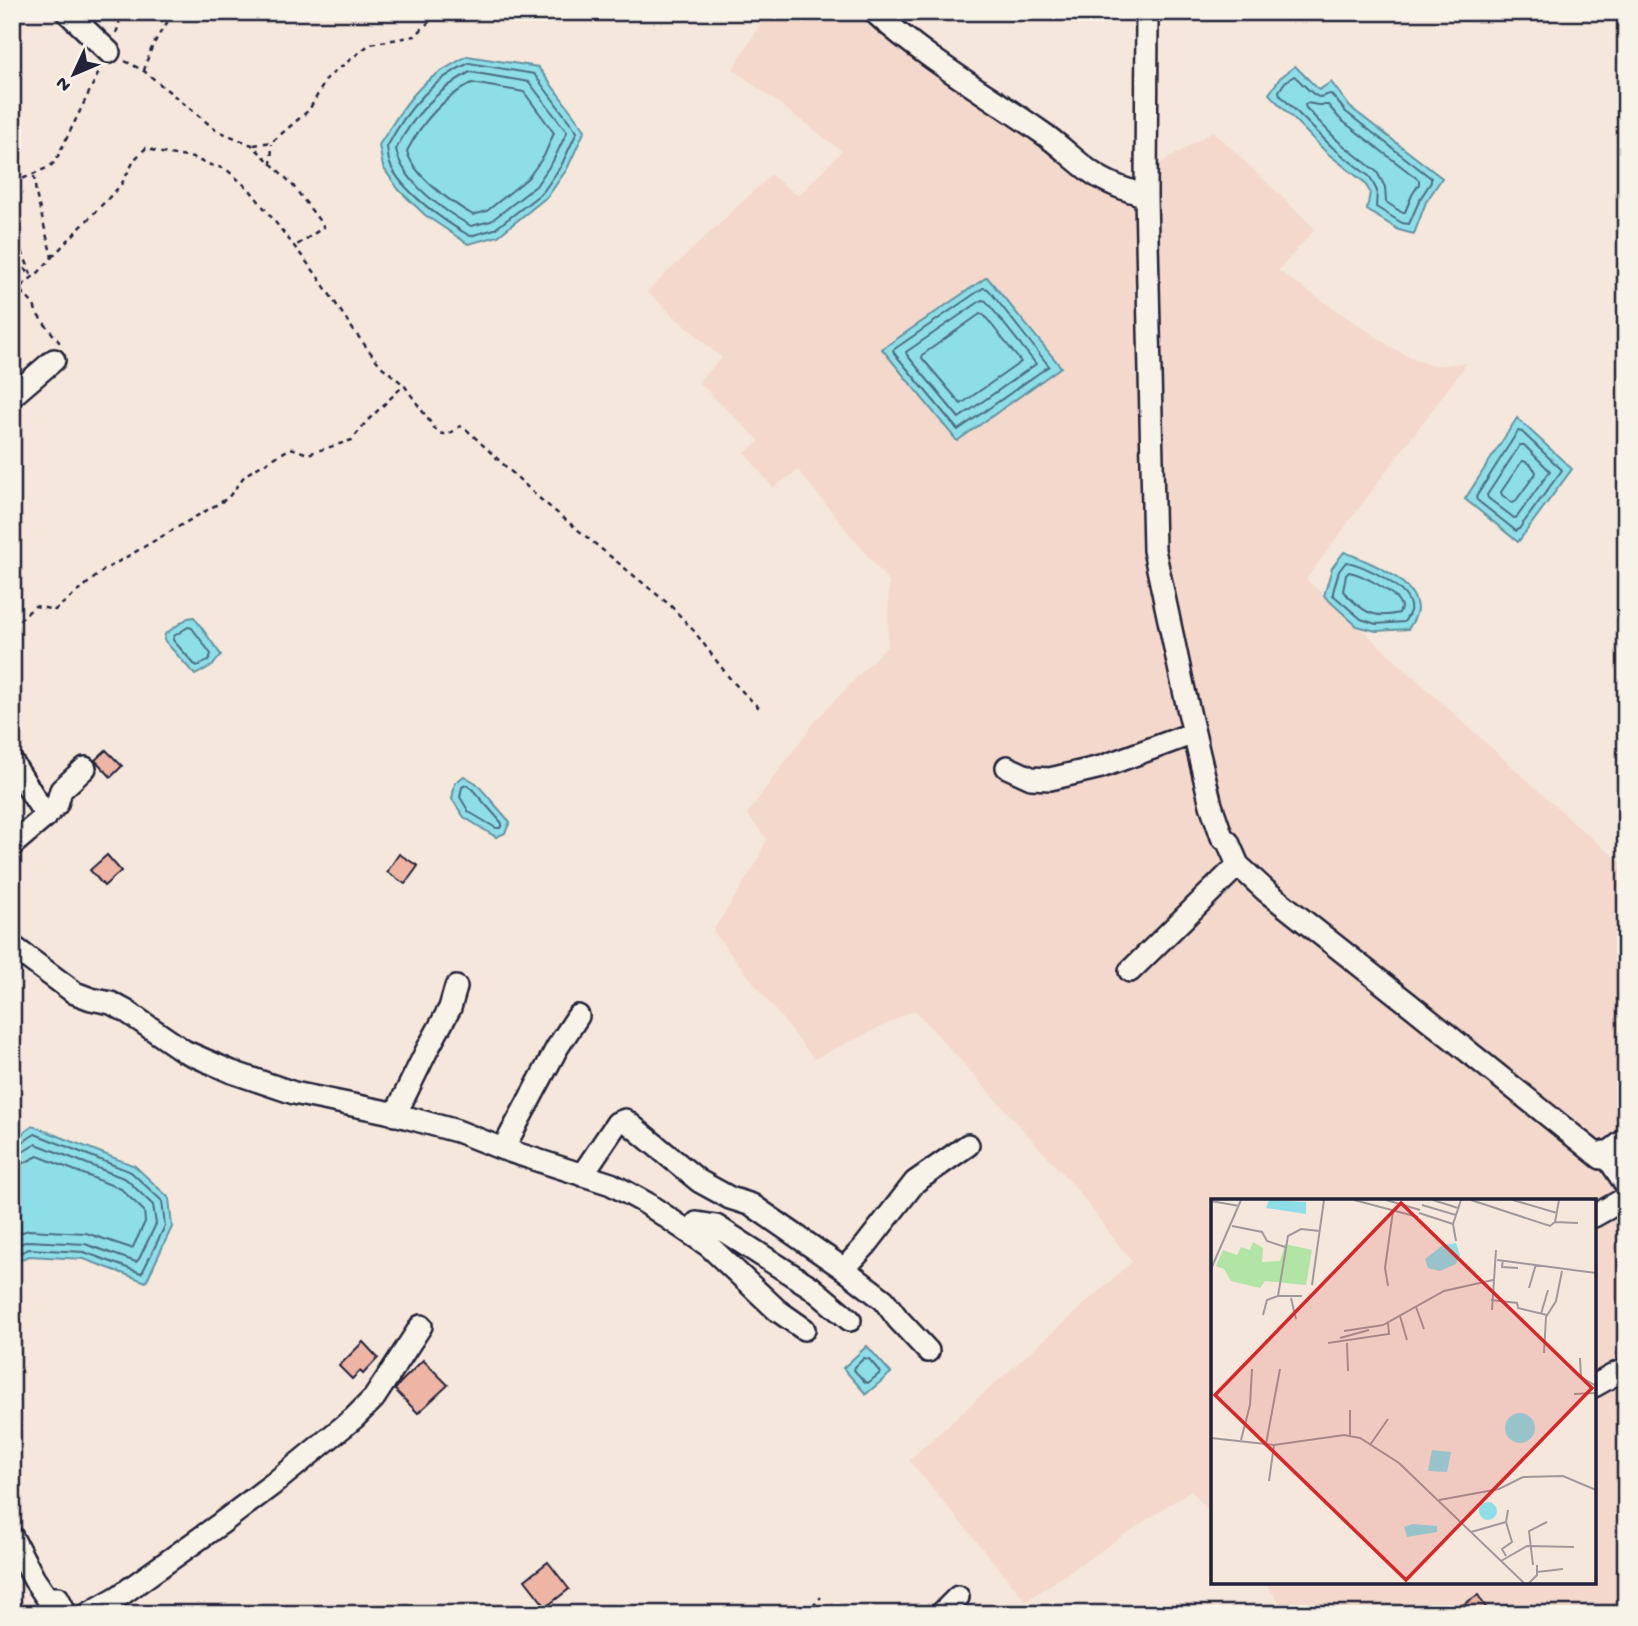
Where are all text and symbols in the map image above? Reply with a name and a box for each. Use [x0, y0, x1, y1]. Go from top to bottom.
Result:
north arrow [38, 38, 108, 108]
text: N [52, 71, 77, 96]
inset map [1211, 1199, 1596, 1584]

